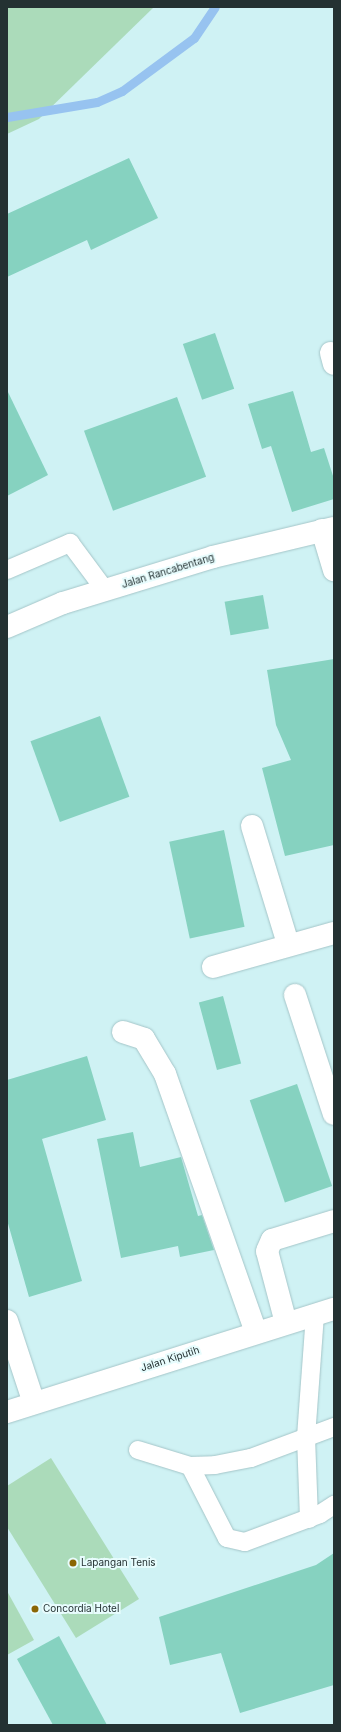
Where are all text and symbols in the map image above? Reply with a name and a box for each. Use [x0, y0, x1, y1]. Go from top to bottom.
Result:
street label: Jalan Rancabentang [120, 551, 216, 591]
street label: Jalan Kiputih [139, 1344, 201, 1374]
place label: Lapangan Tenis [81, 1557, 156, 1569]
marker: Lapangan Tenis [68, 1558, 78, 1568]
place label: Concordia Hotel [43, 1603, 119, 1615]
marker: Concordia Hotel [30, 1604, 40, 1614]

